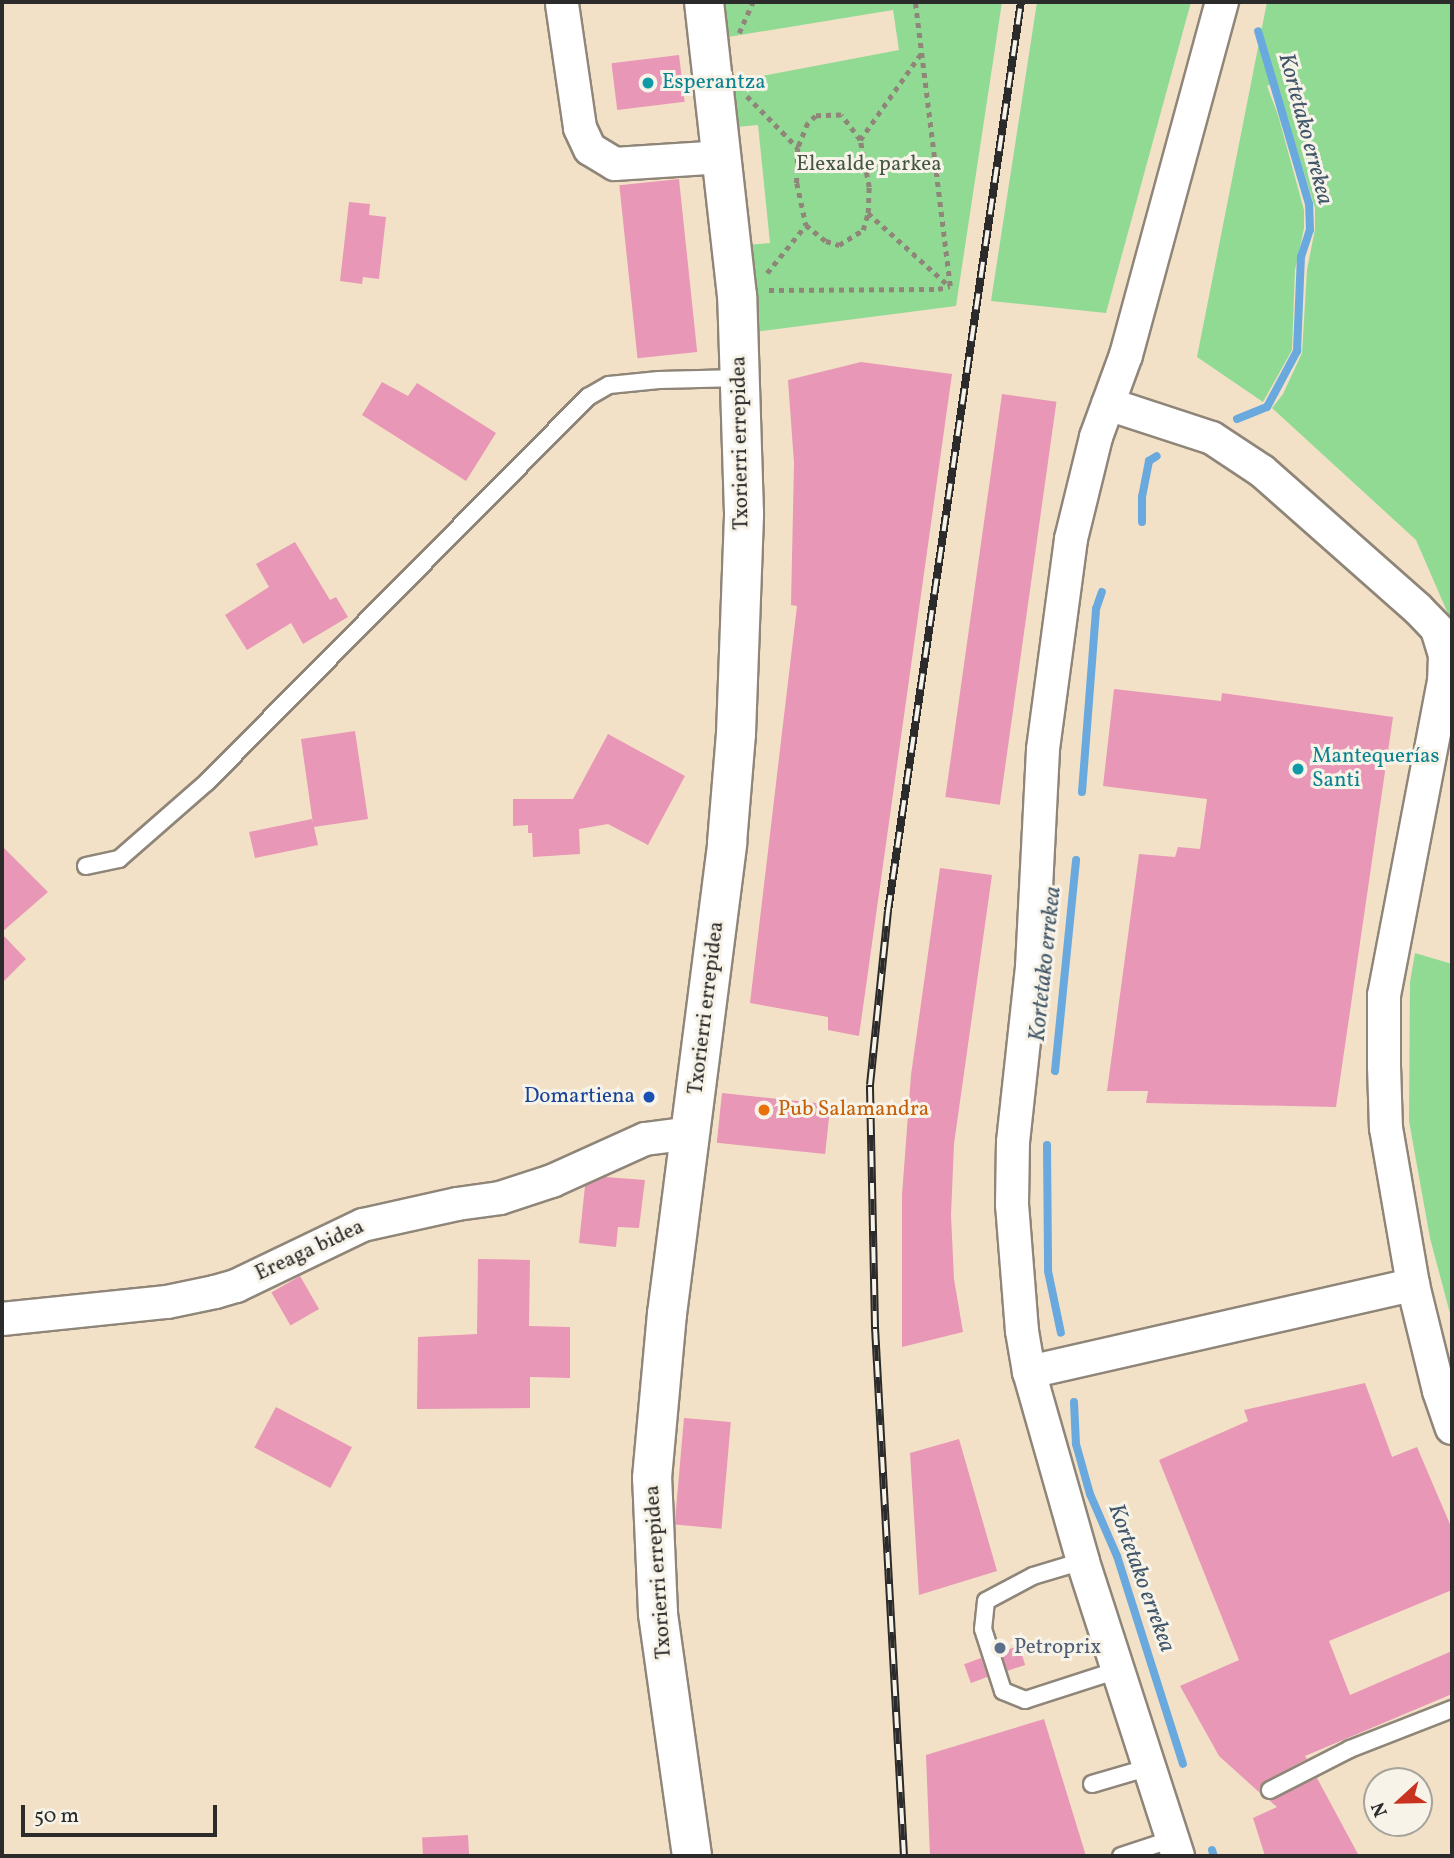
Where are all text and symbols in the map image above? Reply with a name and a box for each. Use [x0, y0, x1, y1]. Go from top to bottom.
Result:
water label: Kortetako errekea [1271, 50, 1339, 208]
place label: Esperantza [662, 70, 766, 96]
marker: Esperantza [640, 75, 656, 91]
park label: Elexalde parkea [796, 152, 942, 178]
street label: Txorierri errepidea [727, 356, 755, 530]
place label: Mantequerías Santi [1312, 744, 1439, 794]
marker: Mantequerías Santi [1290, 761, 1306, 777]
water label: Kortetako errekea [1024, 885, 1068, 1043]
street label: Txorierri errepidea [684, 920, 730, 1096]
place label: Domartiena [524, 1084, 635, 1110]
marker: Domartiena [641, 1089, 657, 1105]
place label: Pub Salamandra [778, 1097, 929, 1123]
marker: Pub Salamandra [756, 1102, 772, 1118]
street label: Ereaga bidea [252, 1215, 368, 1287]
street label: Txorierri errepidea [640, 1484, 678, 1660]
water label: Kortetako errekea [1101, 1500, 1181, 1656]
place label: Petroprix [1014, 1635, 1101, 1661]
marker: Petroprix [992, 1640, 1008, 1656]
north arrow [1363, 1767, 1433, 1837]
scale bar [24, 1792, 220, 1836]
text: N [1366, 1798, 1395, 1820]
text: 50 m [34, 1802, 79, 1831]

